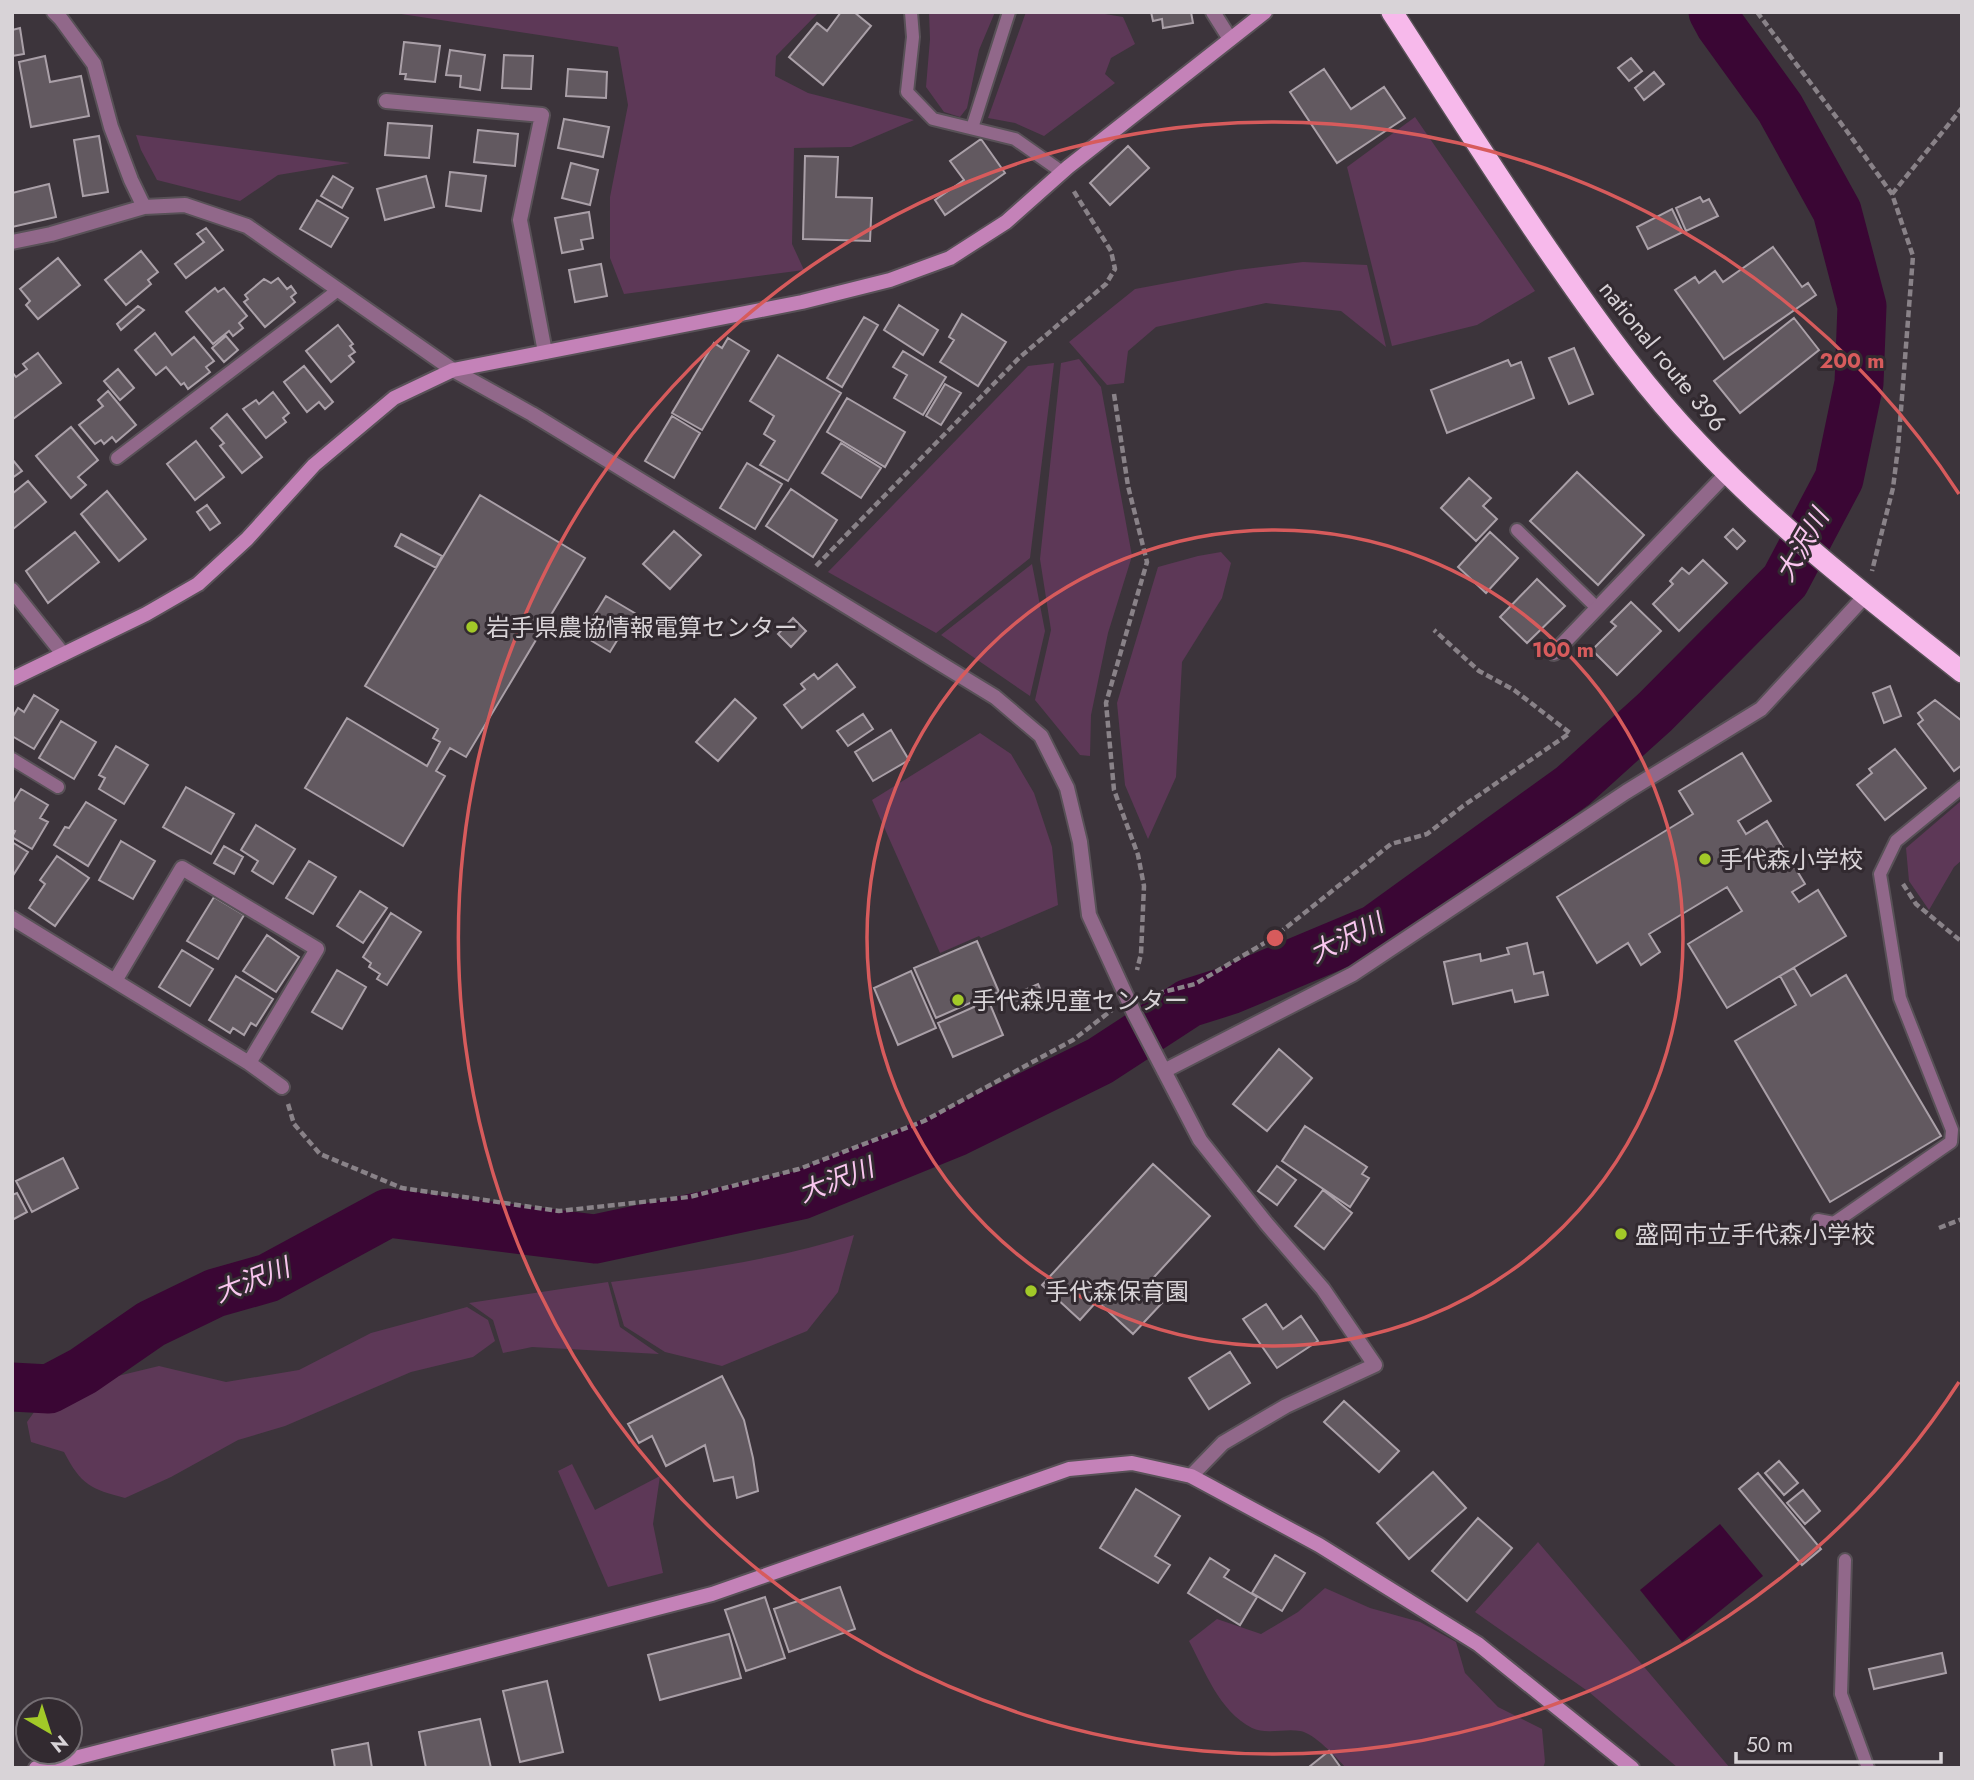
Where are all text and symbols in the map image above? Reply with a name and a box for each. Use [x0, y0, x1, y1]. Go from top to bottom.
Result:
street label: national route 396 [1591, 273, 1735, 439]
text: 200 m [1819, 346, 1885, 376]
water label: 大沢川 [1766, 499, 1839, 588]
place label: 岩手県農協情報電算センター [486, 610, 798, 645]
marker: 岩手県農協情報電算センター [464, 619, 480, 635]
text: 100 m [1532, 635, 1594, 665]
place label: 手代森小学校 [1719, 842, 1863, 877]
marker: 手代森小学校 [1697, 851, 1713, 867]
water label: 大沢川 [1303, 903, 1392, 972]
centre of rings [1263, 926, 1287, 950]
place label: 手代森児童センター [972, 983, 1188, 1018]
marker: 手代森児童センター [950, 992, 966, 1008]
water label: 大沢川 [793, 1147, 882, 1212]
place label: 盛岡市立手代森小学校 [1635, 1217, 1875, 1252]
marker: 盛岡市立手代森小学校 [1613, 1226, 1629, 1242]
water label: 大沢川 [209, 1247, 298, 1312]
place label: 手代森保育園 [1045, 1274, 1189, 1309]
marker: 手代森保育園 [1023, 1283, 1039, 1299]
north arrow [14, 1696, 84, 1766]
scale bar [1736, 1720, 1941, 1764]
text: N [45, 1729, 74, 1759]
text: 50 m [1746, 1730, 1793, 1760]

